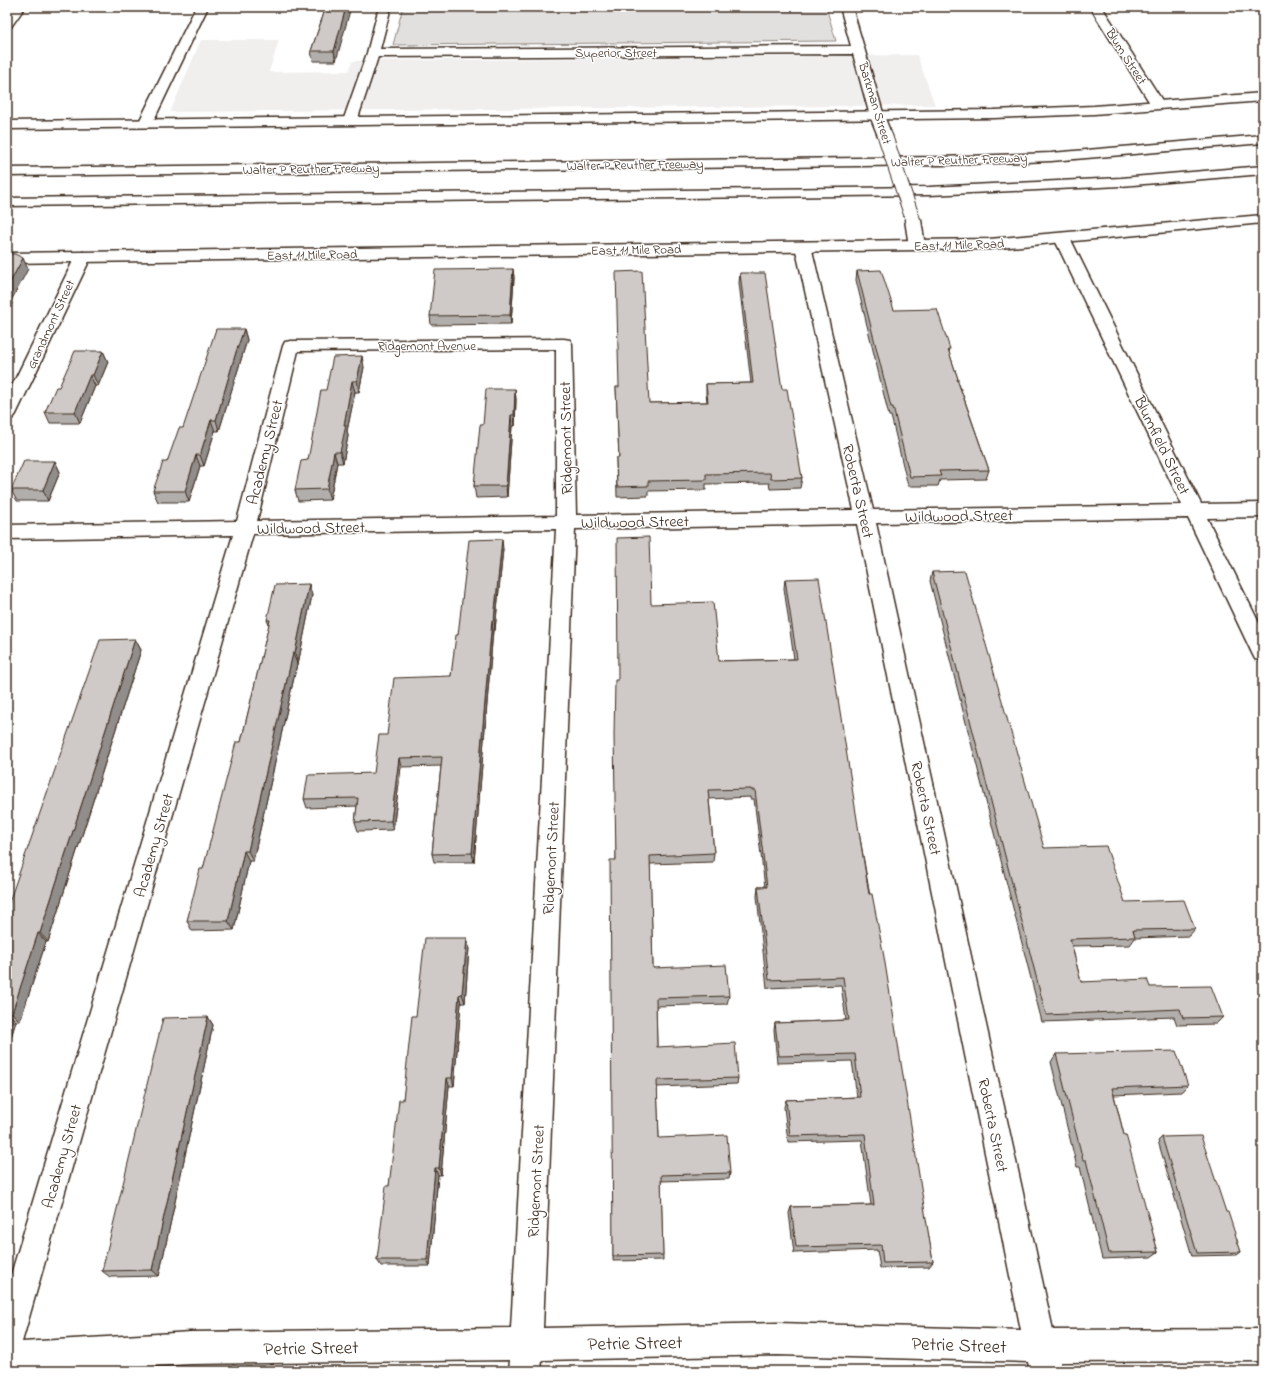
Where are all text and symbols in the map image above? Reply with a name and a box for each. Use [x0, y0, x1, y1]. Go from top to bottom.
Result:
street label: Blum Street [1100, 24, 1151, 89]
street label: Superior Street [575, 44, 658, 63]
street label: Barkman Street [853, 59, 896, 147]
street label: Walter P Reuther Freeway [890, 149, 1028, 173]
street label: Walter P Reuther Freeway [567, 155, 704, 177]
street label: Walter P Reuther Freeway [243, 159, 380, 181]
street label: East 11 Mile Road [914, 234, 1005, 257]
street label: East 11 Mile Road [591, 240, 682, 261]
street label: East 11 Mile Road [267, 245, 358, 266]
street label: Grandmont Street [22, 276, 81, 372]
street label: Ridgemont Avenue [378, 337, 476, 357]
street label: Ridgemont Street [554, 380, 580, 495]
street label: Blumfield Street [1126, 391, 1196, 500]
street label: Academy Street [241, 397, 291, 507]
street label: Roberta Street [835, 442, 880, 541]
street label: Wildwood Street [905, 504, 1014, 530]
street label: Wildwood Street [581, 510, 690, 536]
street label: Wildwood Street [257, 516, 366, 542]
street label: Roberta Street [903, 759, 947, 858]
street label: Academy Street [129, 790, 181, 900]
street label: Ridgemont Street [537, 800, 567, 915]
street label: Roberta Street [970, 1076, 1014, 1175]
street label: Academy Street [37, 1101, 89, 1211]
street label: Ridgemont Street [522, 1123, 552, 1238]
street label: Petrie Street [587, 1330, 683, 1359]
street label: Petrie Street [911, 1331, 1008, 1362]
street label: Petrie Street [263, 1335, 359, 1364]

